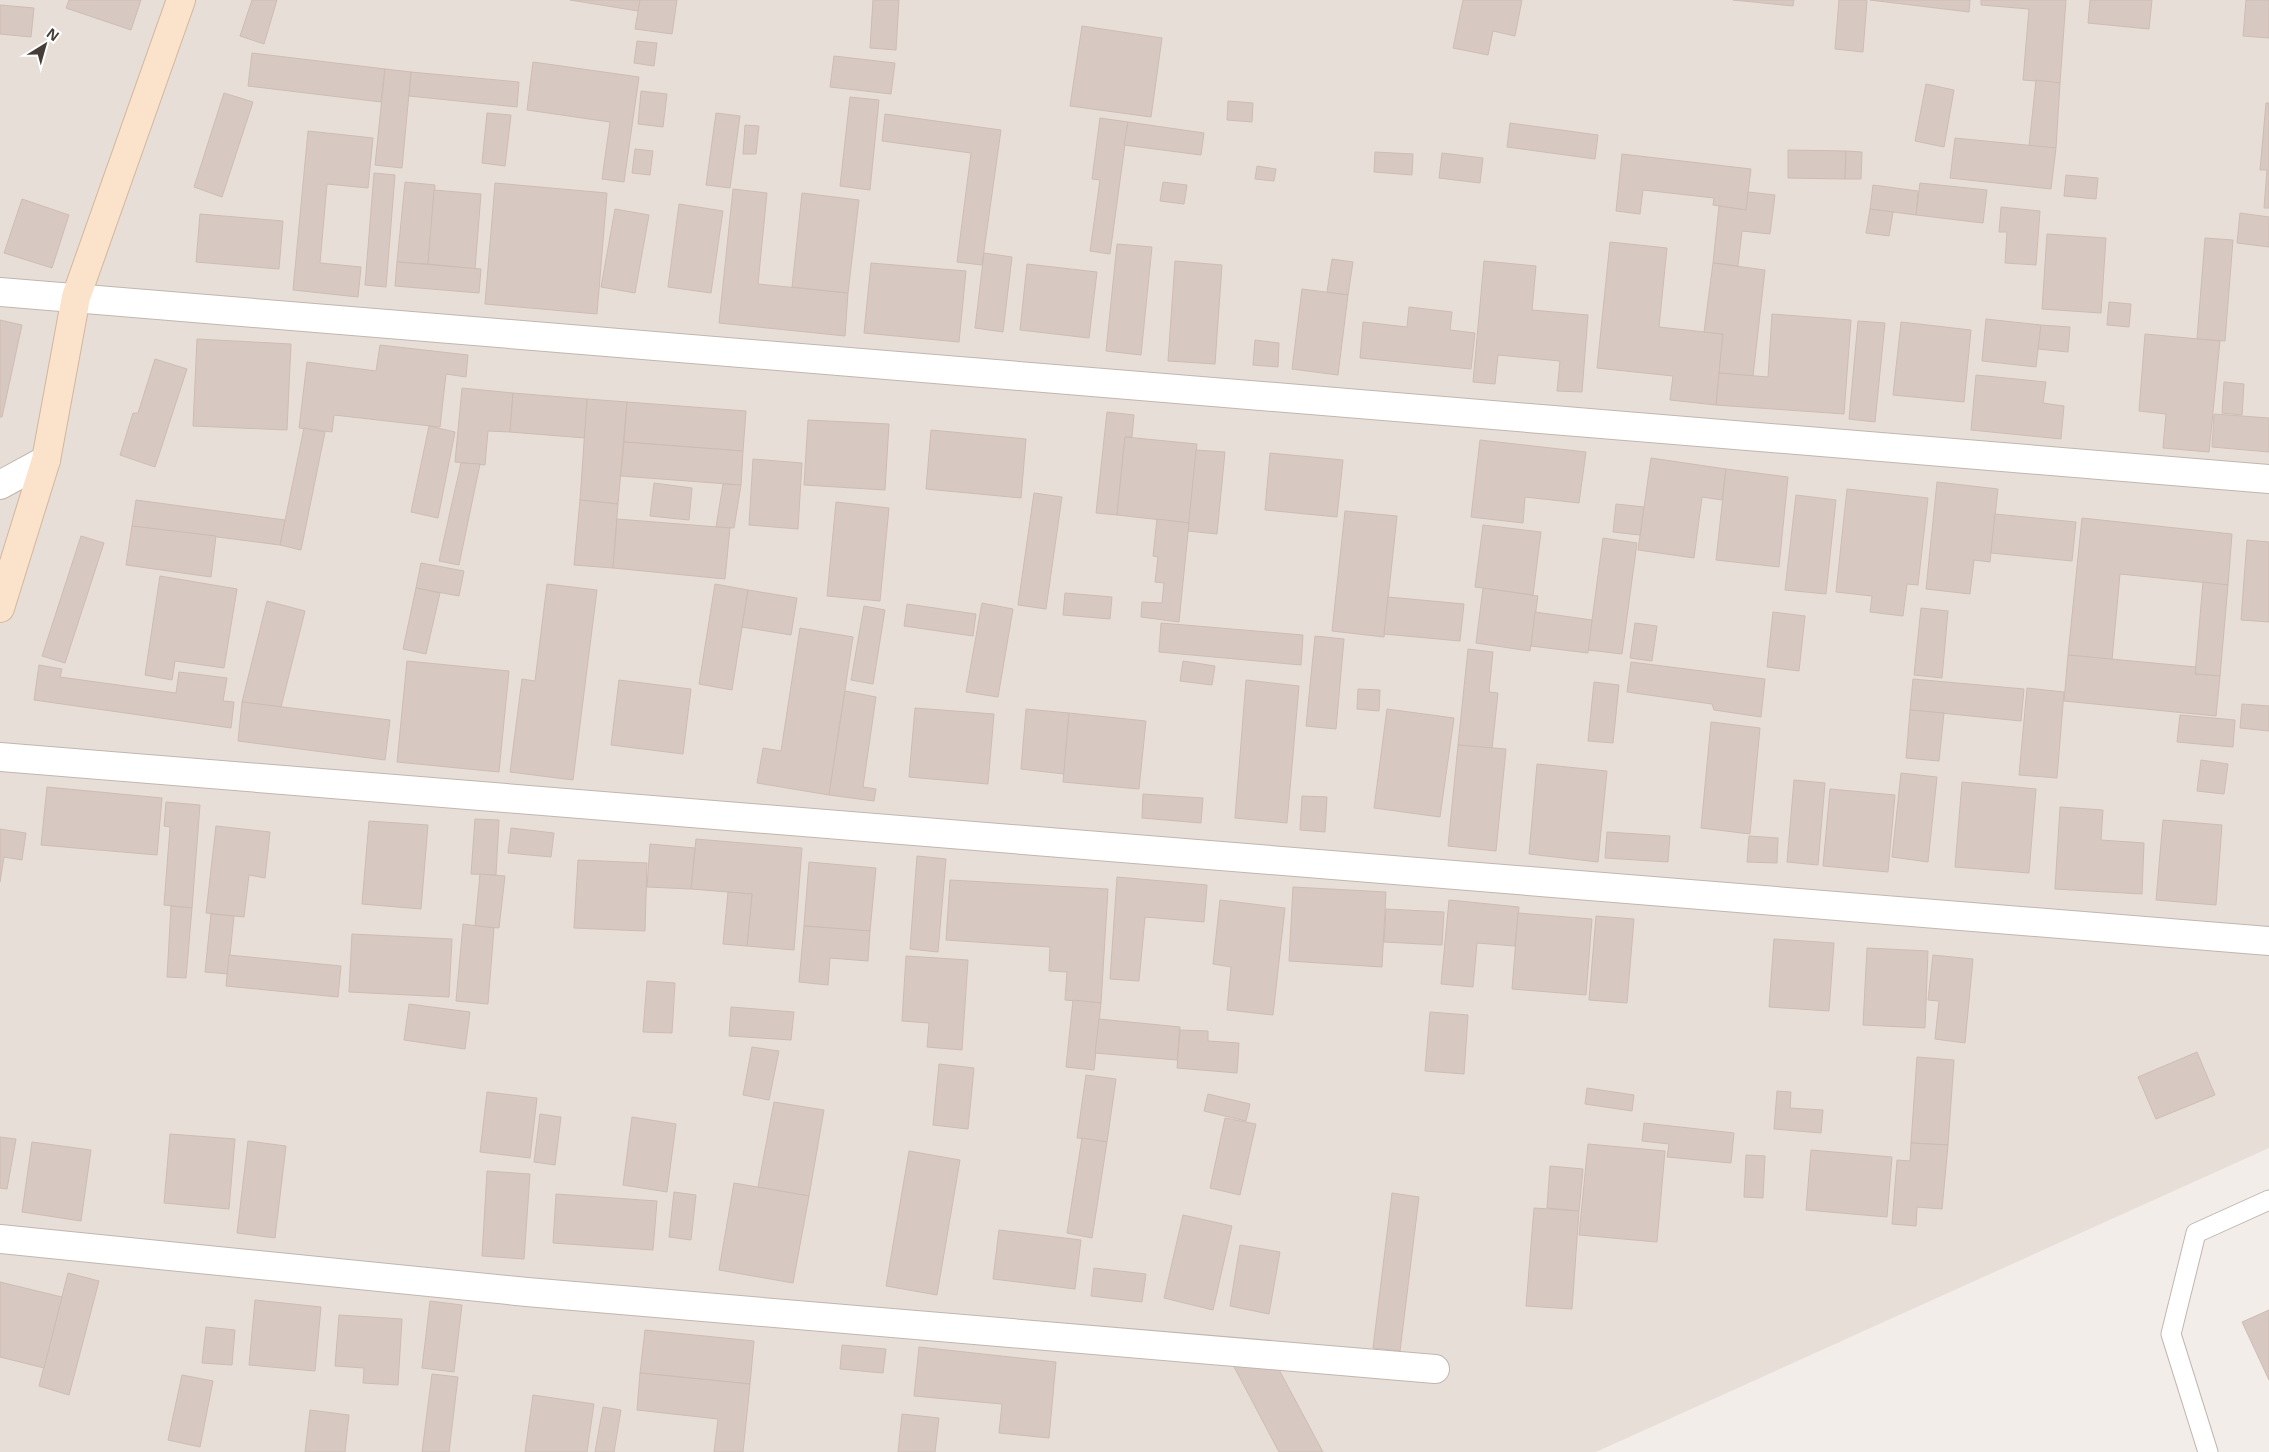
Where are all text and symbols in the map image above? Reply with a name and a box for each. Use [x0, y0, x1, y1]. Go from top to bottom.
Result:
north arrow [20, 20, 70, 70]
text: N [43, 23, 63, 45]

